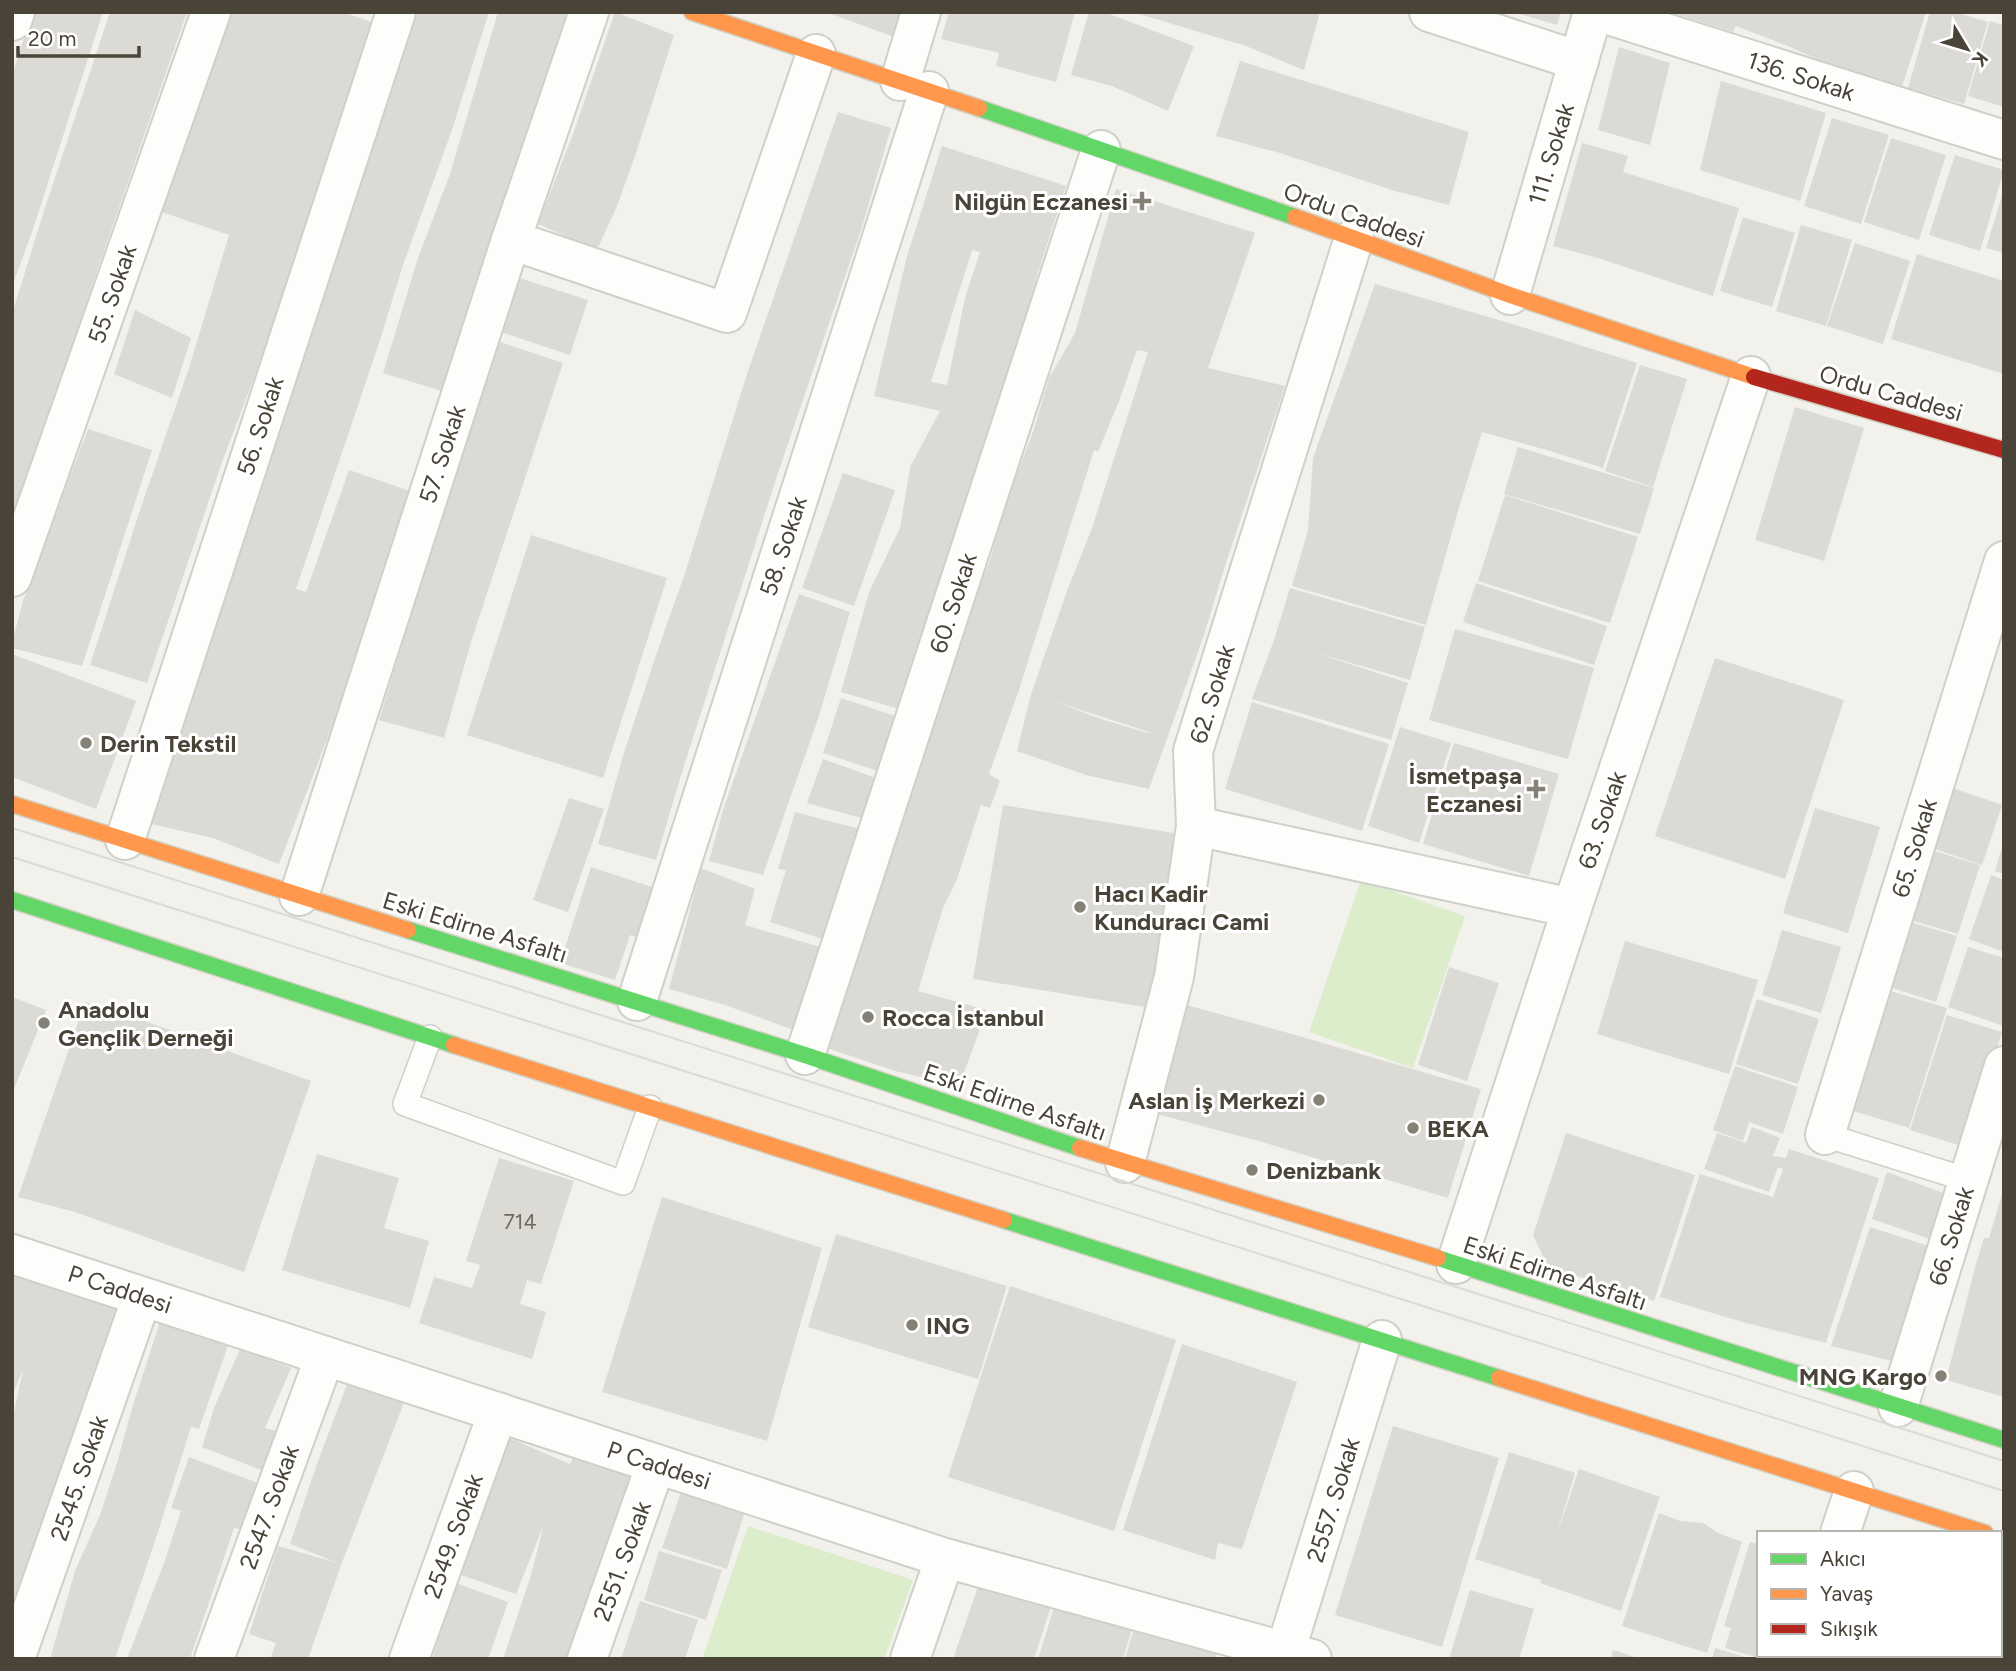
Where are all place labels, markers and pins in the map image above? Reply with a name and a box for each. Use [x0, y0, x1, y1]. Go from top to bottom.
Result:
place label: Nilgün Eczanesi [954, 187, 1128, 216]
marker: Nilgün Eczanesi [1134, 193, 1150, 209]
place label: Derin Tekstil [100, 729, 237, 758]
marker: Derin Tekstil [78, 735, 94, 751]
place label: İsmetpaşa Eczanesi [1408, 761, 1522, 818]
marker: İsmetpaşa Eczanesi [1528, 781, 1544, 797]
place label: Hacı Kadir Kunduracı Cami [1094, 879, 1269, 936]
marker: Hacı Kadir Kunduracı Cami [1072, 899, 1088, 915]
place label: Anadolu Gençlik Derneği [58, 995, 234, 1052]
place label: Rocca İstanbul [882, 1003, 1044, 1032]
marker: Rocca İstanbul [860, 1009, 876, 1025]
marker: Anadolu Gençlik Derneği [36, 1015, 52, 1031]
place label: Aslan İş Merkezi [1128, 1086, 1305, 1115]
marker: Aslan İş Merkezi [1311, 1092, 1327, 1108]
place label: BEKA [1427, 1114, 1489, 1143]
marker: BEKA [1405, 1120, 1421, 1136]
place label: Denizbank [1266, 1156, 1381, 1185]
marker: Denizbank [1244, 1162, 1260, 1178]
place label: ING [926, 1311, 969, 1340]
marker: ING [904, 1317, 920, 1333]
place label: MNG Kargo [1799, 1362, 1927, 1391]
marker: MNG Kargo [1933, 1368, 1949, 1384]

